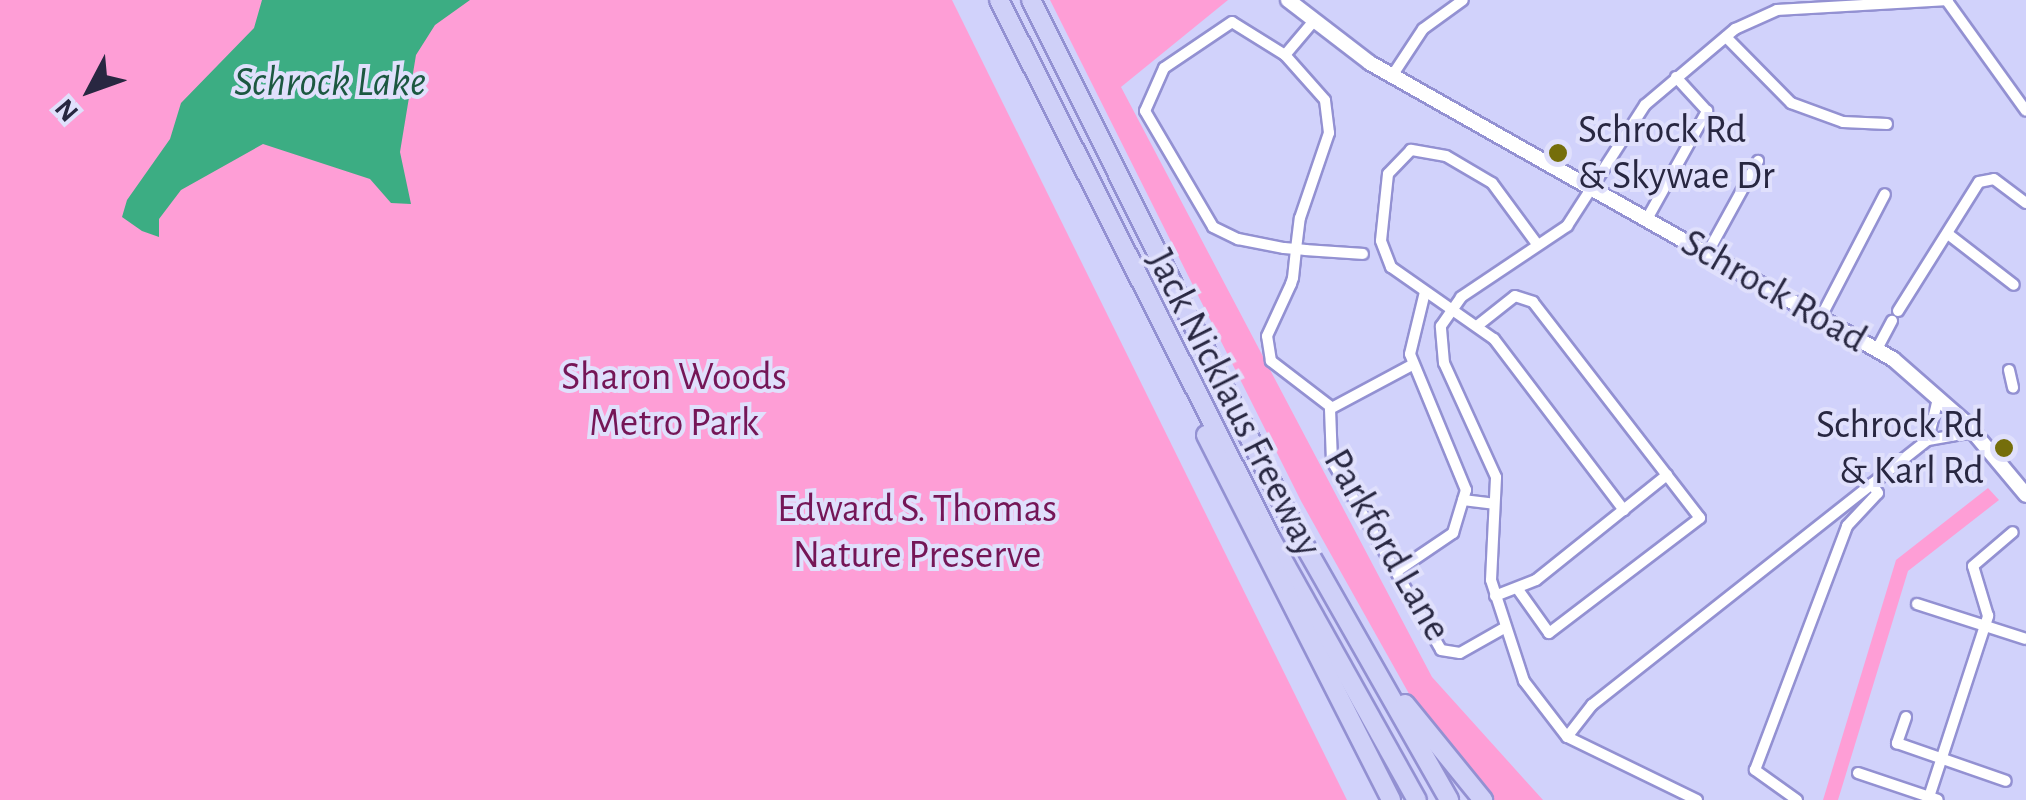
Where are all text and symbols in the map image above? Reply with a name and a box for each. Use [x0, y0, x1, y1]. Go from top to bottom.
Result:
north arrow [40, 40, 140, 140]
water label: Schrock Lake [234, 57, 426, 107]
text: N [50, 93, 84, 126]
place label: Schrock Rd & Skywae Dr [1578, 106, 1775, 200]
marker: Schrock Rd & Skywae Dr [1547, 142, 1569, 164]
street label: Schrock Road [1673, 219, 1875, 363]
street label: Jack Nicklaus Freeway [1136, 241, 1332, 565]
park label: Sharon Woods Metro Park [561, 353, 787, 447]
place label: Schrock Rd & Karl Rd [1816, 401, 1984, 495]
marker: Schrock Rd & Karl Rd [1993, 437, 2015, 459]
street label: Parkford Lane [1313, 440, 1461, 650]
park label: Edward S. Thomas Nature Preserve [777, 485, 1057, 579]

